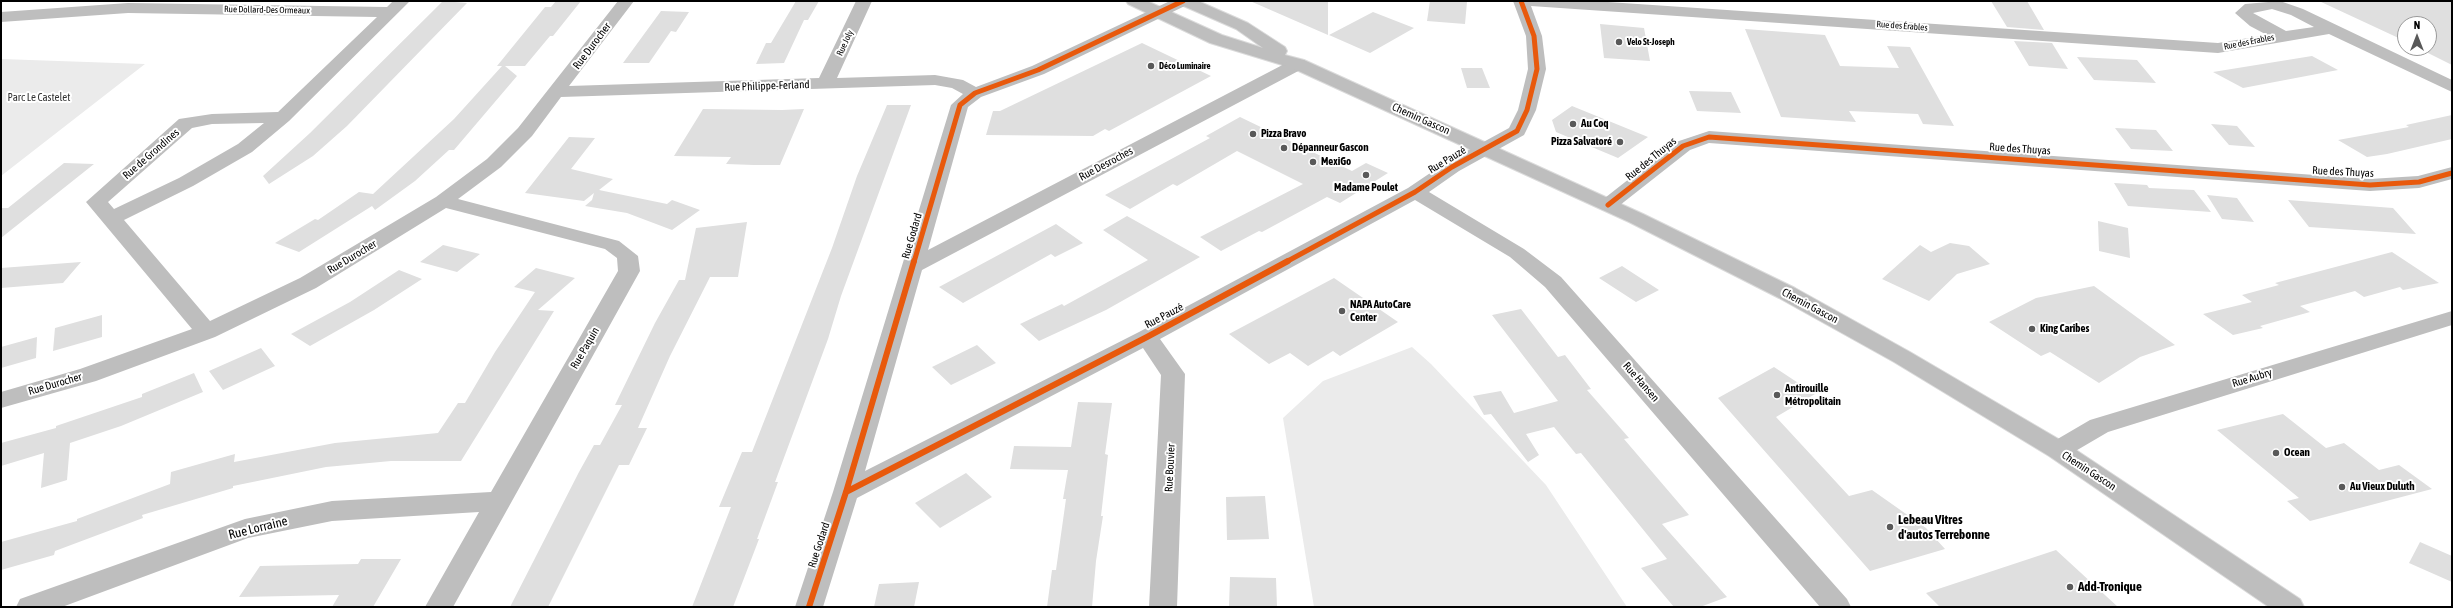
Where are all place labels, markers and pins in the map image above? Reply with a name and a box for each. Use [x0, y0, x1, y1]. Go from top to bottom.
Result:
marker: Velo St-Joseph [1614, 37, 1624, 47]
place label: Velo St-Joseph [1627, 37, 1675, 47]
marker: Déco Luminaire [1146, 61, 1156, 71]
place label: Déco Luminaire [1159, 61, 1211, 71]
place label: Au Coq [1581, 117, 1609, 131]
marker: Au Coq [1568, 119, 1578, 129]
place label: Pizza Bravo [1261, 127, 1306, 141]
marker: Pizza Bravo [1248, 129, 1258, 139]
place label: Pizza Salvatoré [1551, 135, 1612, 149]
marker: Pizza Salvatoré [1615, 137, 1625, 147]
place label: Dépanneur Gascon [1292, 141, 1369, 155]
marker: Dépanneur Gascon [1279, 143, 1289, 153]
place label: MexiGo [1321, 155, 1351, 169]
marker: MexiGo [1308, 157, 1318, 167]
marker: Madame Poulet [1361, 170, 1371, 180]
place label: Madame Poulet [1334, 181, 1398, 195]
place label: NAPA AutoCare Center [1350, 298, 1411, 324]
marker: NAPA AutoCare Center [1337, 306, 1347, 316]
place label: King Caribes [2040, 322, 2089, 336]
marker: King Caribes [2027, 324, 2037, 334]
place label: Antirouille Métropolitain [1785, 382, 1841, 408]
marker: Antirouille Métropolitain [1772, 390, 1782, 400]
place label: Ocean [2284, 446, 2310, 460]
marker: Ocean [2271, 448, 2281, 458]
place label: Au Vieux Duluth [2350, 480, 2415, 494]
marker: Au Vieux Duluth [2337, 482, 2347, 492]
place label: Lebeau Vitres d'autos Terrebonne [1898, 512, 1990, 543]
marker: Lebeau Vitres d'autos Terrebonne [1885, 522, 1895, 532]
place label: Add-Tronique [2078, 579, 2142, 595]
marker: Add-Tronique [2065, 582, 2075, 592]

